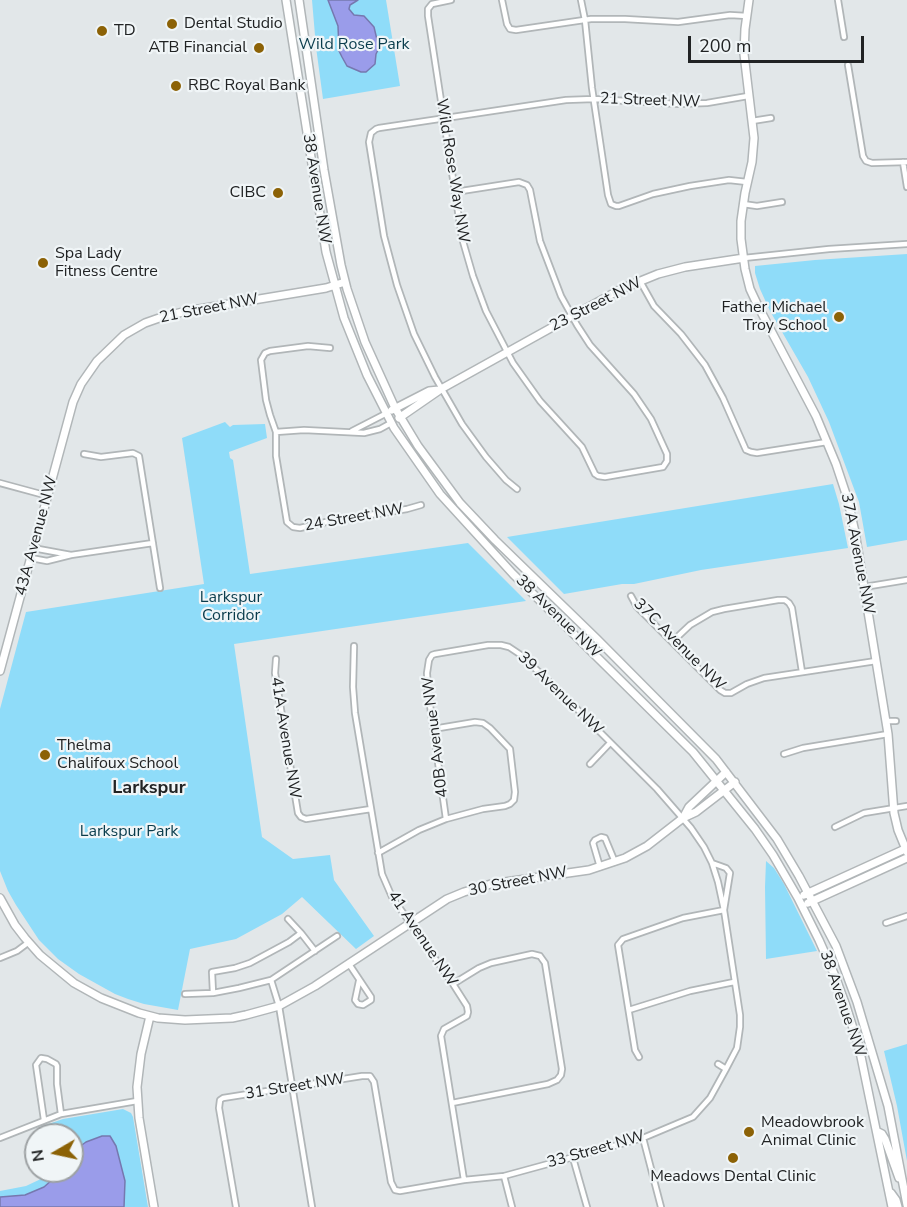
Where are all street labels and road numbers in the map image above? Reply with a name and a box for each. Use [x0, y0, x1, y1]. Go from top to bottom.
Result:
street label: 21 Street NW [599, 90, 701, 112]
street label: Wild Rose Way NW [431, 97, 473, 245]
street label: 38 Avenue NW [298, 133, 334, 245]
street label: 23 Street NW [547, 274, 645, 336]
street label: 21 Street NW [158, 290, 260, 328]
street label: 43A Avenue NW [12, 474, 62, 598]
street label: 37A Avenue NW [836, 492, 878, 616]
street label: 24 Street NW [303, 500, 405, 536]
street label: 38 Avenue NW [511, 571, 605, 663]
street label: 37C Avenue NW [629, 595, 729, 695]
street label: 39 Avenue NW [513, 648, 607, 740]
street label: 40B Avenue NW [419, 675, 453, 799]
street label: 41A Avenue NW [266, 676, 304, 800]
street label: 30 Street NW [467, 863, 569, 901]
street label: 41 Avenue NW [383, 887, 461, 991]
street label: 38 Avenue NW [815, 948, 869, 1060]
street label: 31 Street NW [244, 1070, 346, 1104]
street label: 33 Street NW [545, 1127, 647, 1173]

